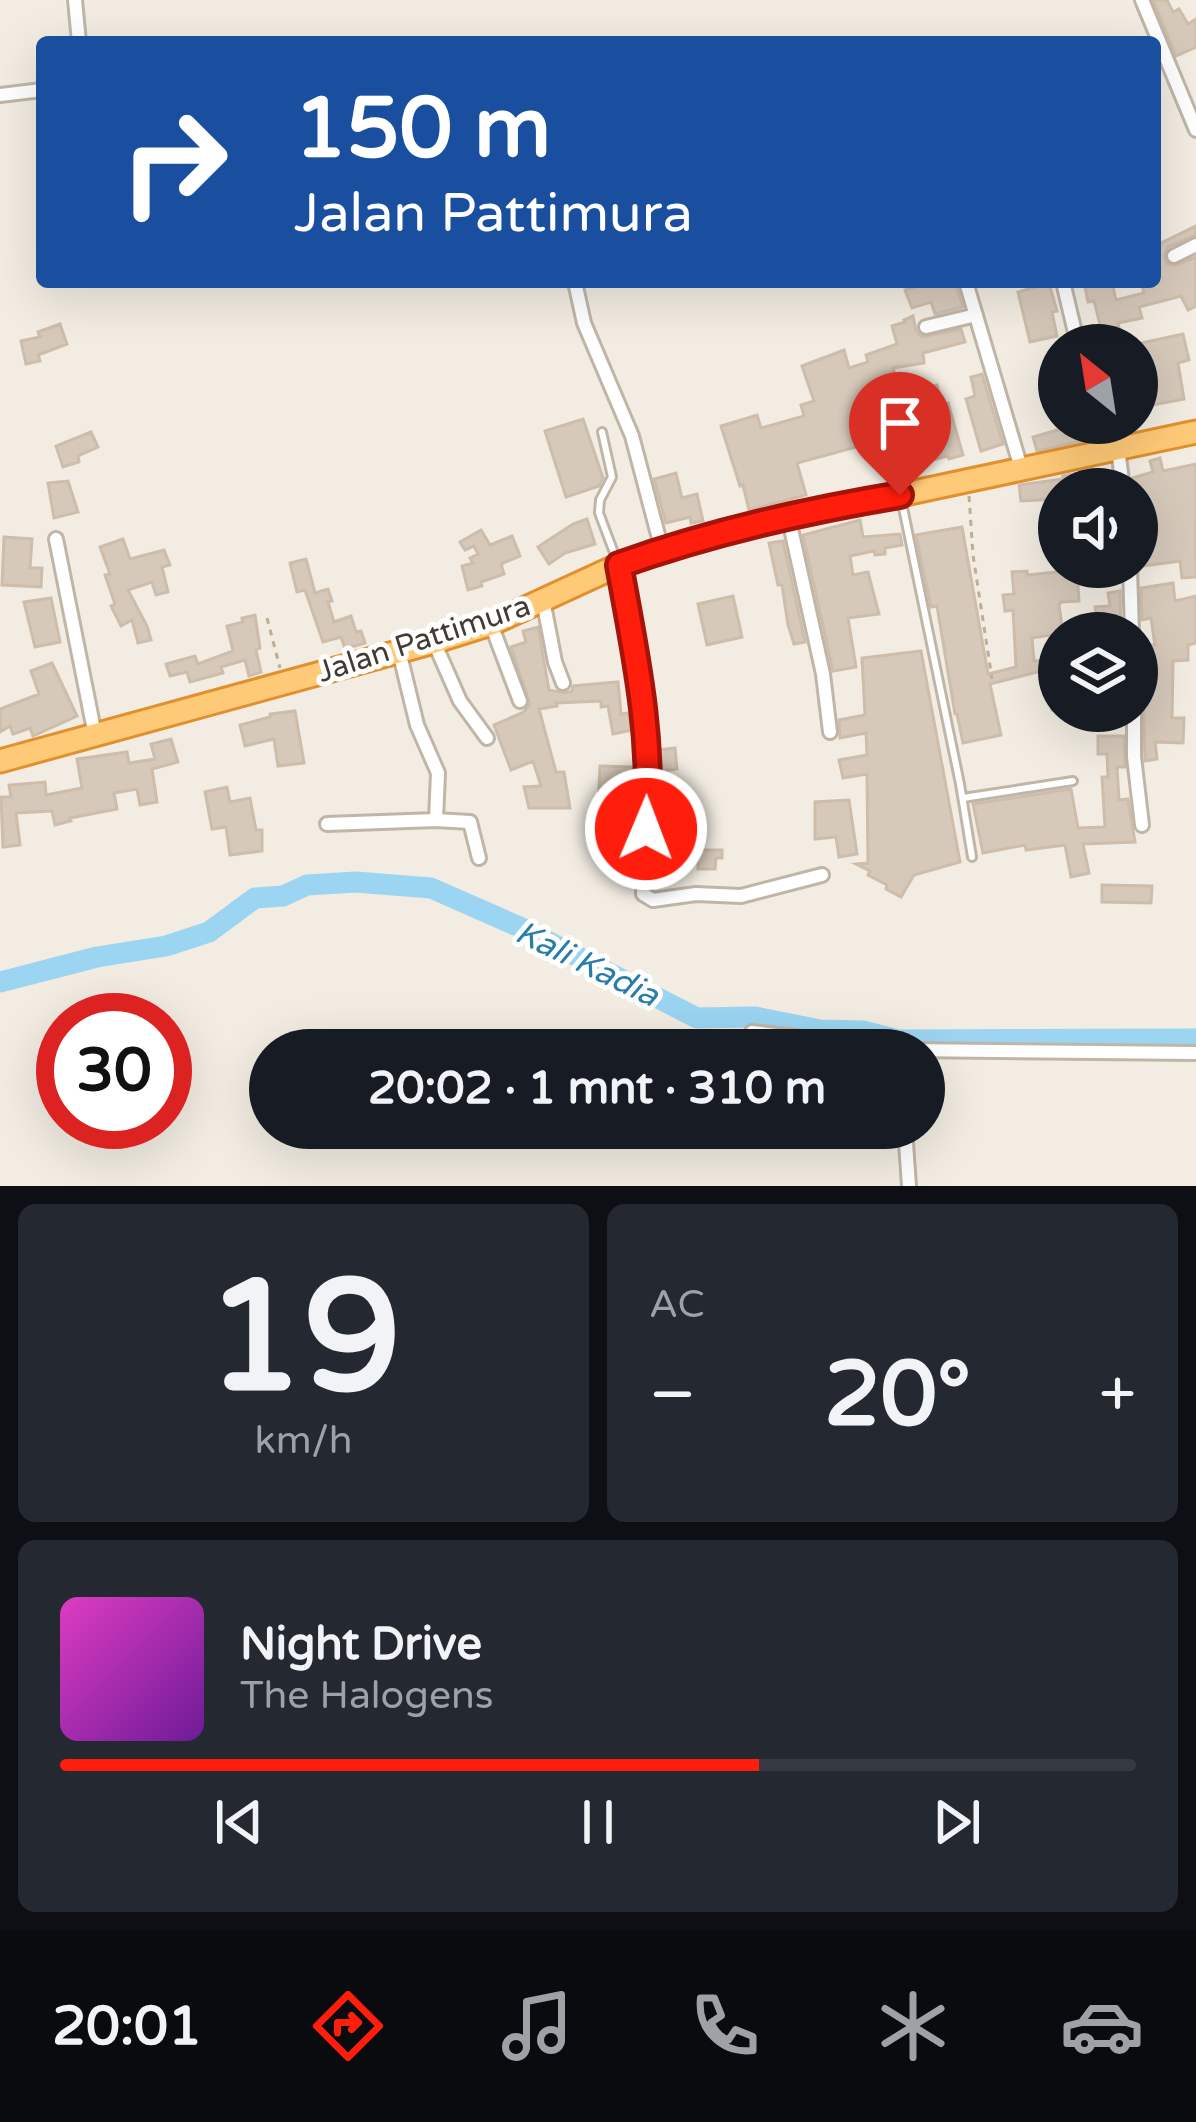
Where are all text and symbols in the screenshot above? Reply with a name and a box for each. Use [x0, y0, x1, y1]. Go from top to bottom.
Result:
text: 150 m [294, 79, 551, 180]
icon: right [96, 84, 252, 240]
text: Jalan Pattimura [294, 181, 693, 246]
north arrow [1038, 324, 1158, 444]
map controls [1038, 324, 1158, 732]
pin [849, 372, 951, 495]
icon: arrive [867, 390, 933, 456]
button: sound [1038, 468, 1158, 588]
street label: Jalan Pattimura [313, 587, 535, 691]
button: layers [1038, 612, 1158, 732]
position arrow [583, 766, 709, 892]
water label: Kali Kadia [509, 913, 666, 1016]
speed limit sign: 30 [36, 993, 192, 1149]
text: 20:02 · 1 mnt · 310 m [368, 1062, 826, 1116]
text: 19 [206, 1245, 401, 1433]
text: AC [649, 1281, 705, 1328]
text: 20° [824, 1341, 971, 1450]
text: − [649, 1355, 696, 1435]
text: + [1099, 1355, 1136, 1435]
text: km/h [254, 1417, 353, 1464]
text: Night Drive [240, 1618, 482, 1672]
text: The Halogens [240, 1672, 493, 1719]
icon: previous [206, 1789, 272, 1855]
icon: pause [565, 1789, 631, 1855]
icon: next [924, 1789, 990, 1855]
icon: directions [306, 1984, 390, 2068]
icon: music [495, 1984, 579, 2068]
icon: phone [683, 1984, 767, 2068]
icon: climate [871, 1984, 955, 2068]
icon: car [1060, 1984, 1144, 2068]
text: 20:01 [52, 1994, 202, 2059]

